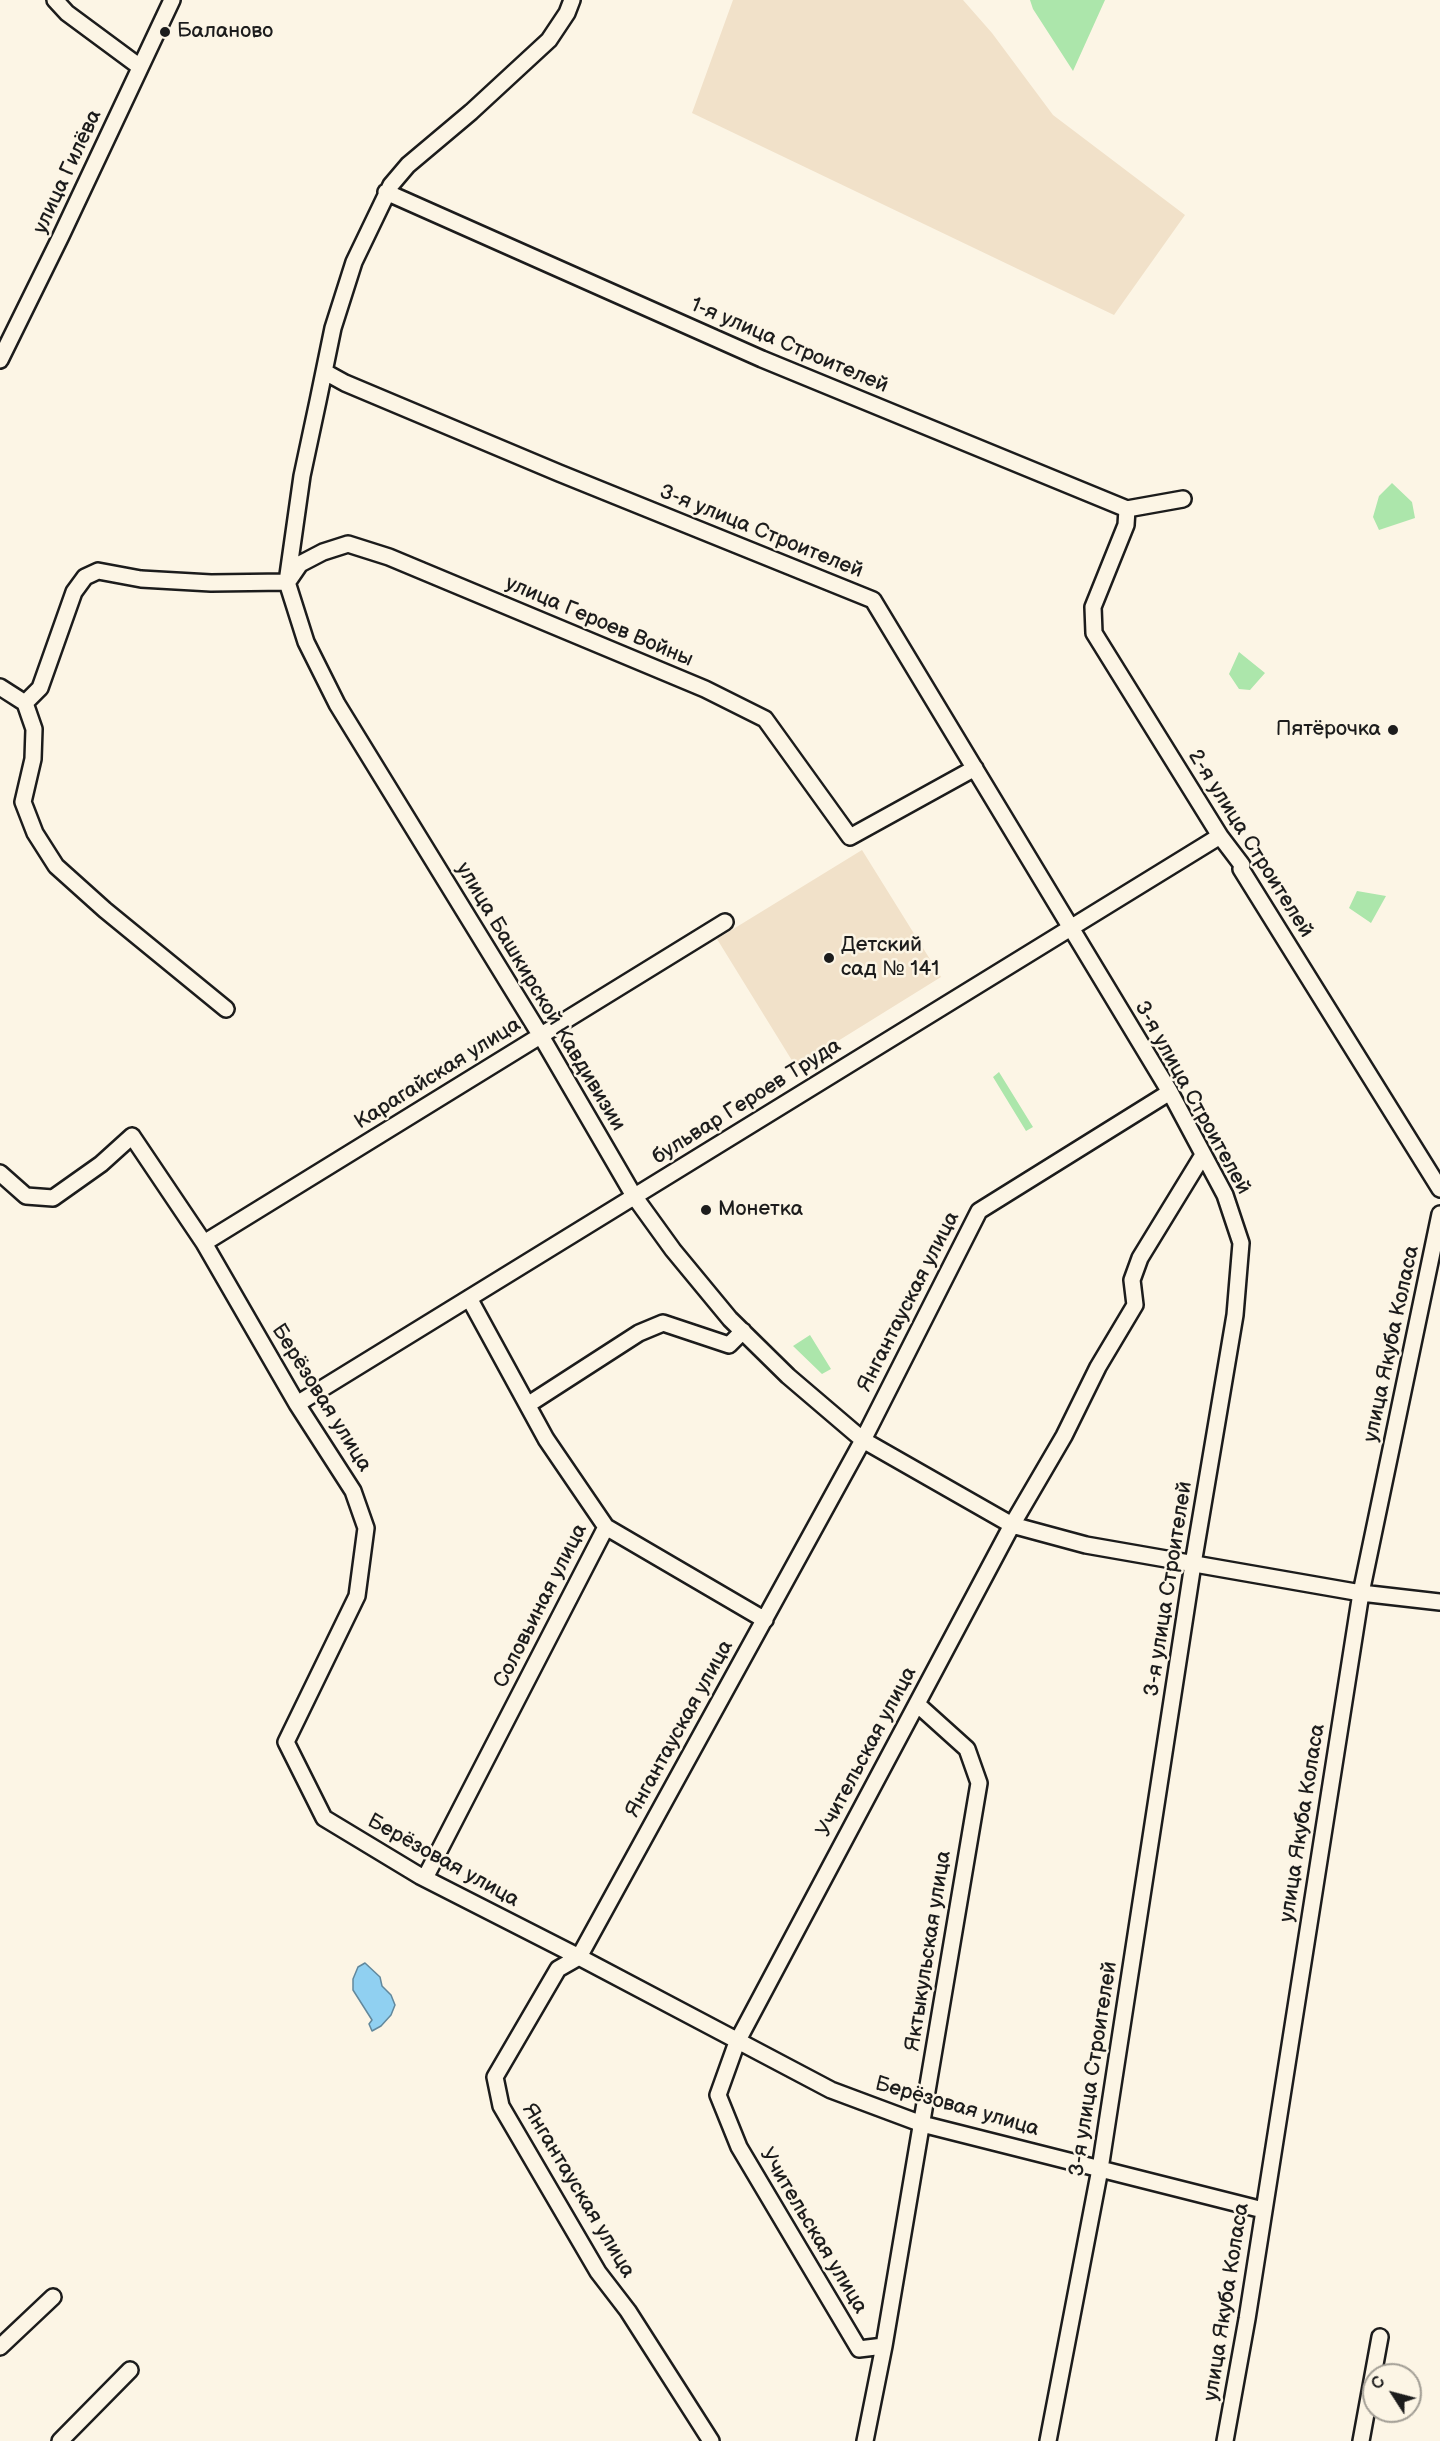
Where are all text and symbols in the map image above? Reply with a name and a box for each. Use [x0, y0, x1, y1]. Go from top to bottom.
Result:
place label: Баланово [177, 19, 273, 45]
marker: Баланово [158, 25, 172, 39]
street label: улица Гилёва [28, 106, 108, 238]
street label: 1-я улица Строителей [686, 293, 892, 399]
street label: 3-я улица Строителей [656, 480, 866, 584]
street label: улица Героев Войны [501, 571, 697, 673]
place label: Пятёрочка [1276, 717, 1381, 743]
marker: Пятёрочка [1386, 723, 1400, 737]
street label: 2-я улица Строителей [1182, 745, 1318, 943]
street label: улица Башкирской Кавдивизии [450, 858, 630, 1136]
place label: Детский сад № 141 [841, 933, 939, 983]
marker: Детский сад № 141 [822, 951, 836, 965]
street label: 3-я улица Строителей [1128, 997, 1256, 1199]
street label: Карагайская улица [350, 1013, 526, 1135]
street label: бульвар Героев Труда [648, 1034, 846, 1170]
place label: Монетка [718, 1197, 803, 1223]
marker: Монетка [699, 1203, 713, 1217]
street label: Янгантауская улица [853, 1208, 965, 1396]
street label: улица Якуба Коласа [1359, 1243, 1425, 1445]
street label: Берёзовая улица [265, 1319, 377, 1477]
street label: 3-я улица Строителей [1140, 1480, 1198, 1698]
street label: Соловьиная улица [489, 1520, 593, 1692]
street label: Янгантауская улица [621, 1636, 739, 1822]
street label: Учительская улица [811, 1663, 923, 1841]
street label: улица Якуба Коласа [1275, 1722, 1331, 1924]
street label: Берёзовая улица [363, 1809, 523, 1913]
street label: Яктыкульская улица [901, 1849, 957, 2053]
street label: 3-я улица Строителей [1065, 1960, 1123, 2178]
street label: Берёзовая улица [872, 2072, 1042, 2142]
street label: Янгантауская улица [516, 2099, 640, 2283]
street label: Учительская улица [754, 2143, 872, 2319]
street label: улица Якуба Коласа [1199, 2201, 1255, 2403]
north arrow [1362, 2363, 1422, 2423]
text: С [1368, 2373, 1390, 2393]

